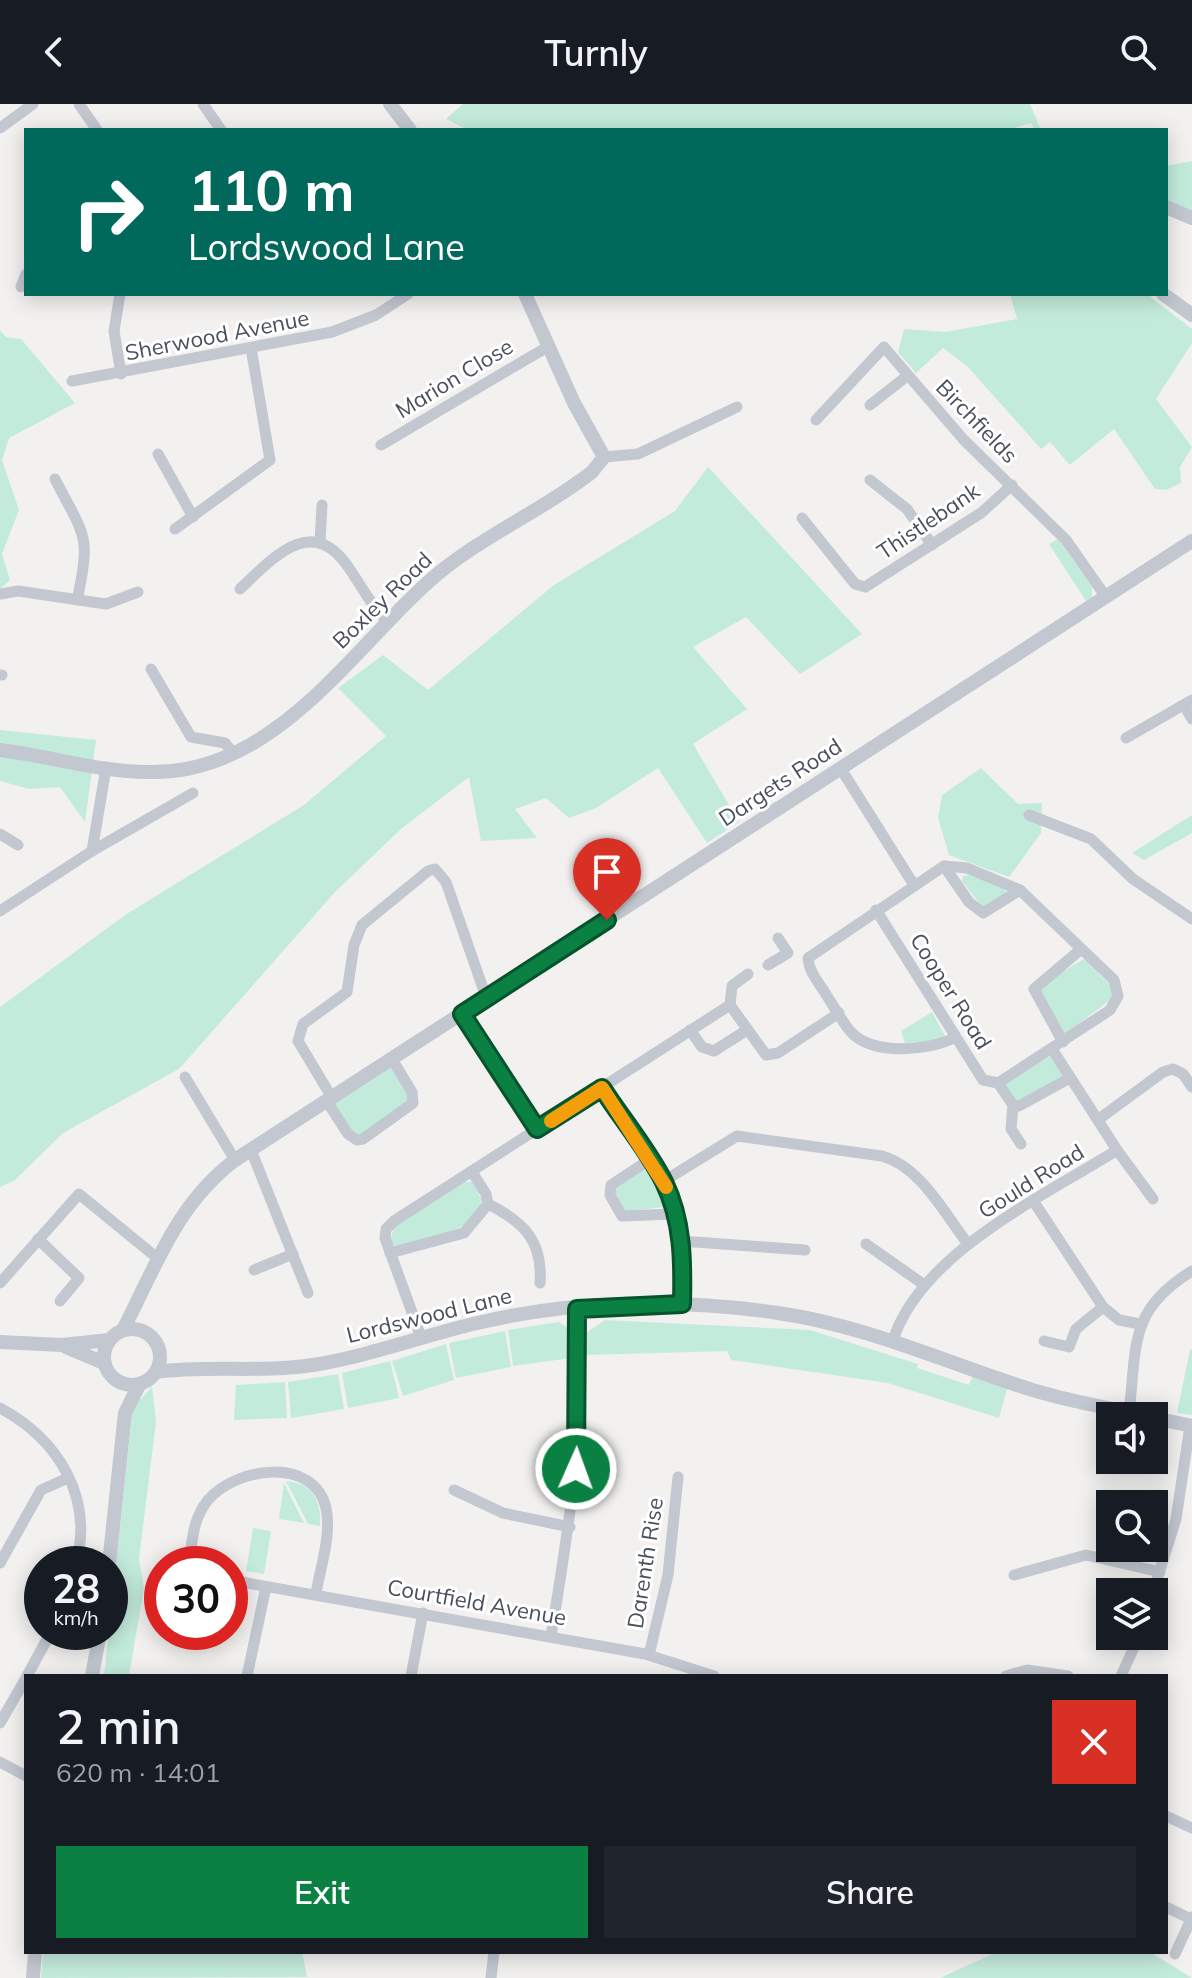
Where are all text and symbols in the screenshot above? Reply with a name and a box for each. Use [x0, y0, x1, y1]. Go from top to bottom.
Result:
icon: back [32, 30, 76, 74]
text: Turnly [544, 30, 648, 75]
icon: search [1116, 30, 1160, 74]
text: 110 m [188, 155, 355, 225]
icon: right [56, 160, 160, 264]
text: Lordswood Lane [188, 224, 465, 269]
street label: Sherwood Avenue [123, 303, 311, 367]
street label: Marion Close [390, 332, 518, 424]
street label: Birchfields [930, 373, 1024, 469]
street label: Thistlebank [871, 476, 985, 566]
street label: Boxley Road [326, 546, 438, 654]
street label: Dargets Road [713, 732, 847, 832]
pin [573, 838, 641, 920]
icon: arrive [585, 850, 629, 894]
street label: Cooper Road [904, 928, 998, 1054]
street label: Gould Road [973, 1137, 1089, 1225]
street label: Lordswood Lane [343, 1281, 515, 1349]
map controls [1096, 1402, 1168, 1650]
button: sound [1096, 1402, 1168, 1474]
position arrow [534, 1427, 618, 1511]
button: search [1096, 1490, 1168, 1562]
street label: Darenth Rise [621, 1496, 669, 1630]
speed limit sign: 30 [144, 1546, 248, 1650]
text: 28 [52, 1563, 100, 1613]
street label: Courtfield Avenue [385, 1572, 569, 1632]
button: layers [1096, 1578, 1168, 1650]
text: km/h [53, 1605, 99, 1630]
text: 2 min [56, 1696, 181, 1756]
button: close [1052, 1700, 1136, 1784]
text: 620 m · 14:01 [56, 1756, 220, 1789]
button: Exit [56, 1846, 588, 1938]
button: Share [604, 1846, 1136, 1938]

